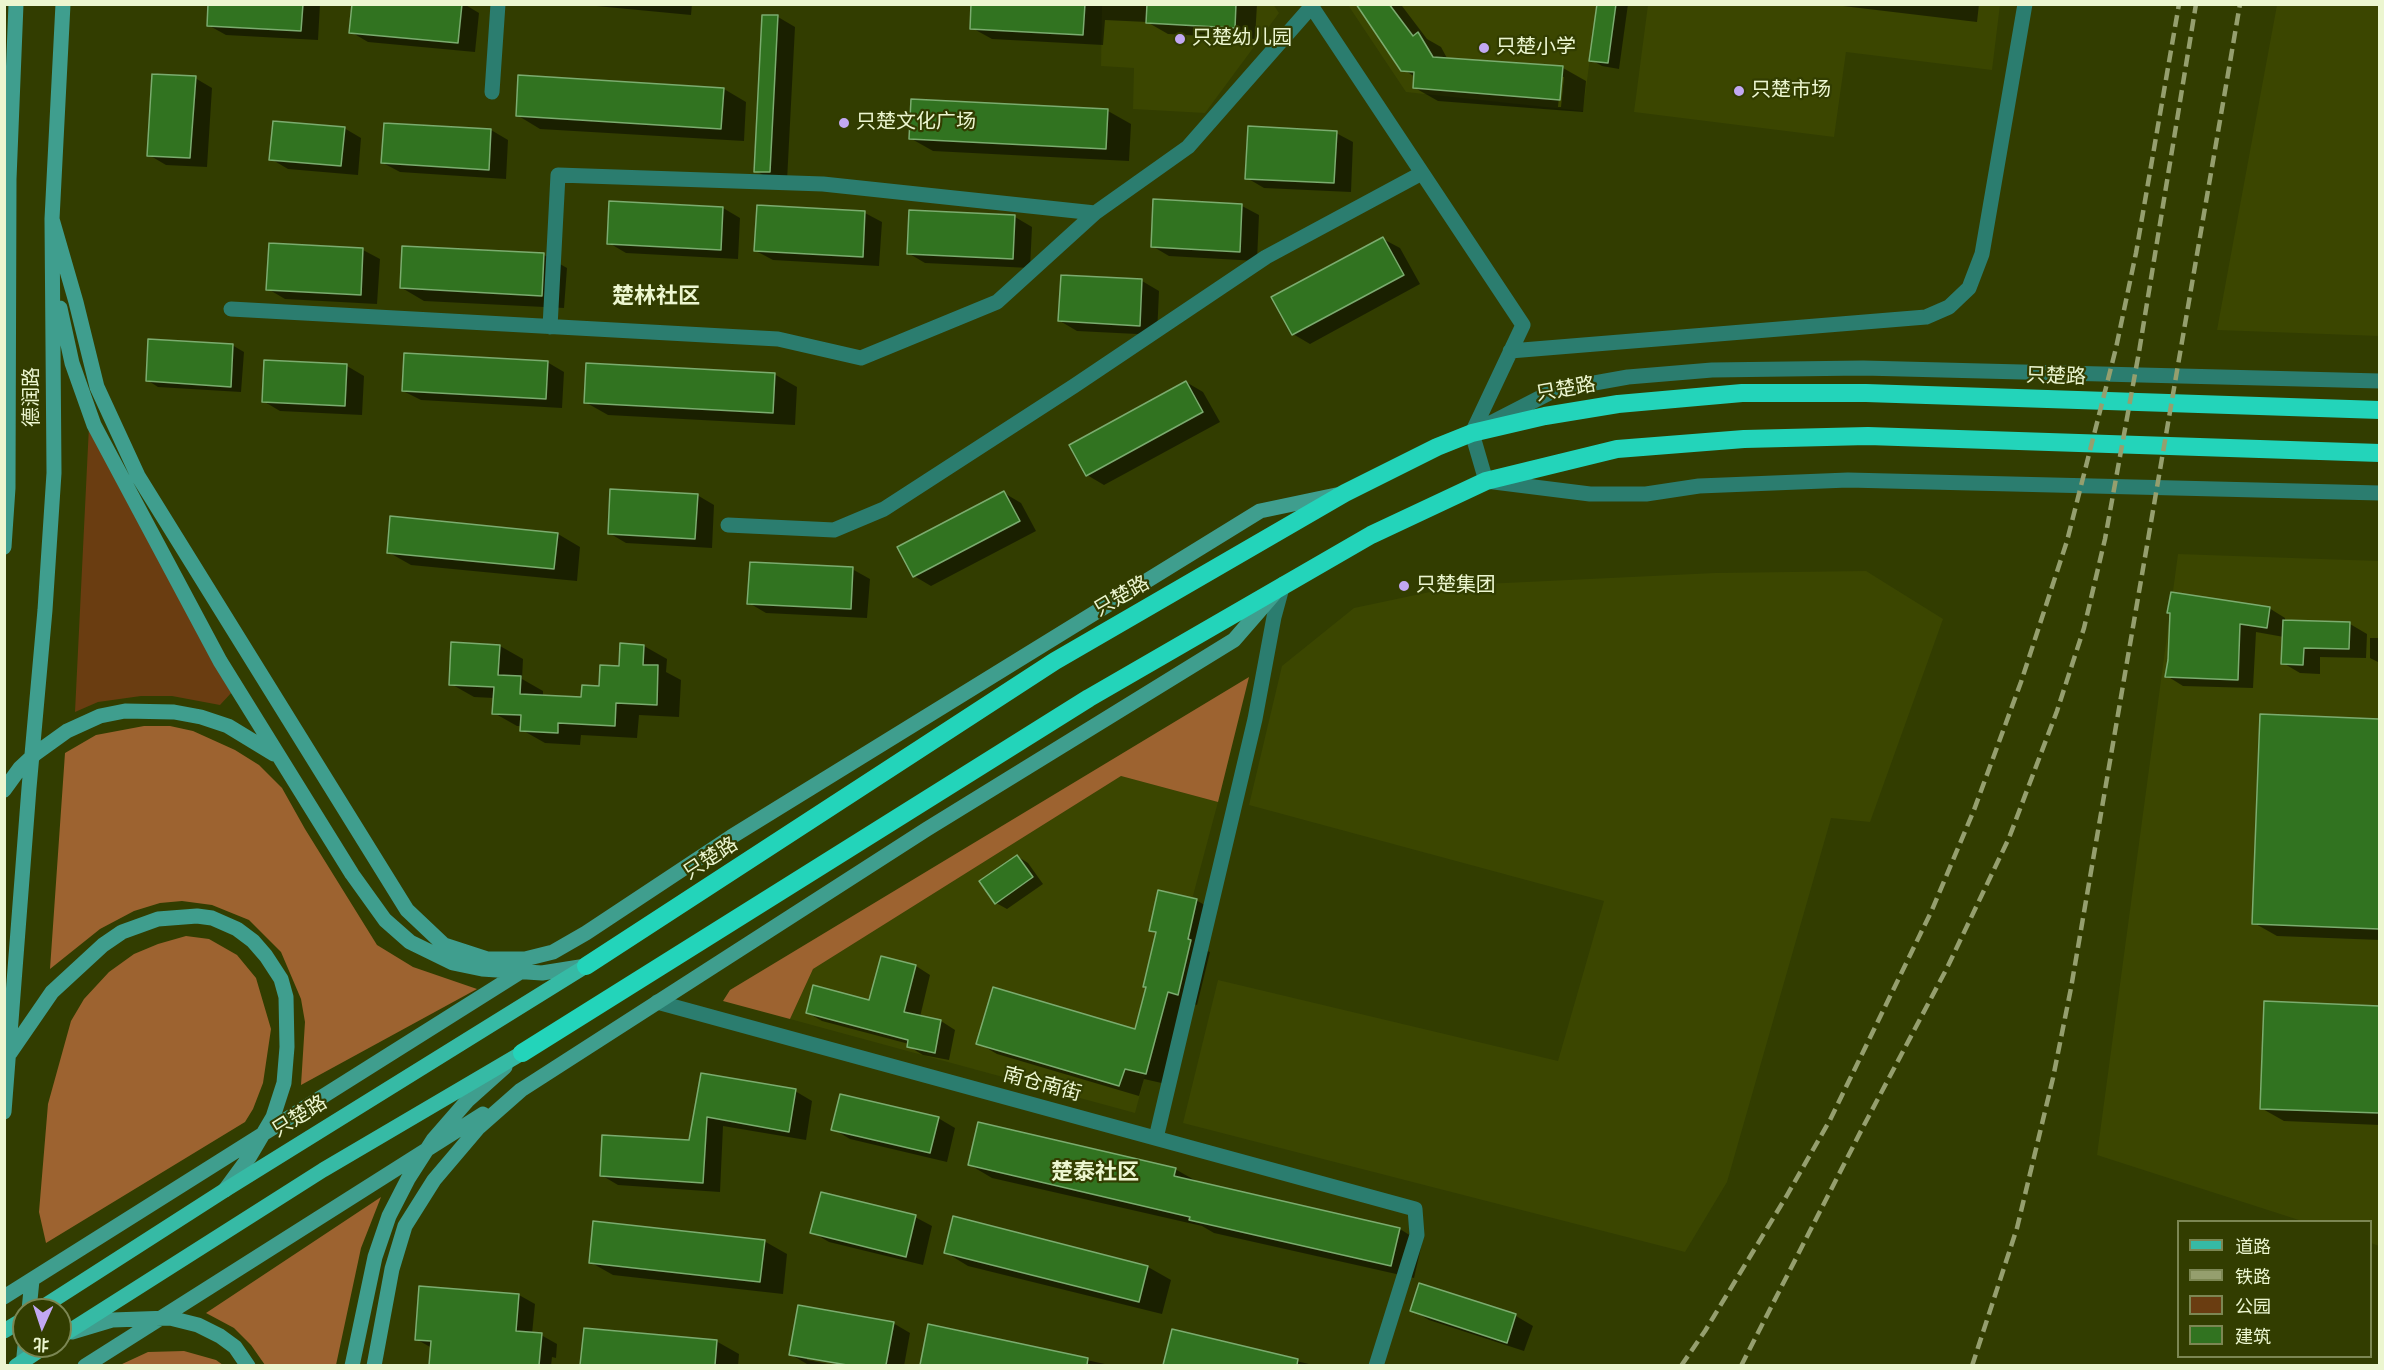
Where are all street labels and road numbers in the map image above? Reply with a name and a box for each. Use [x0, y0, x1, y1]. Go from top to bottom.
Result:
street label: 只楚路 [2026, 364, 2086, 390]
street label: 德润路 [21, 367, 45, 427]
street label: 只楚路 [1534, 373, 1598, 407]
street label: 只楚路 [1090, 572, 1154, 622]
street label: 只楚路 [679, 833, 743, 885]
street label: 南仓南街 [1000, 1063, 1084, 1107]
street label: 只楚路 [268, 1091, 332, 1143]

